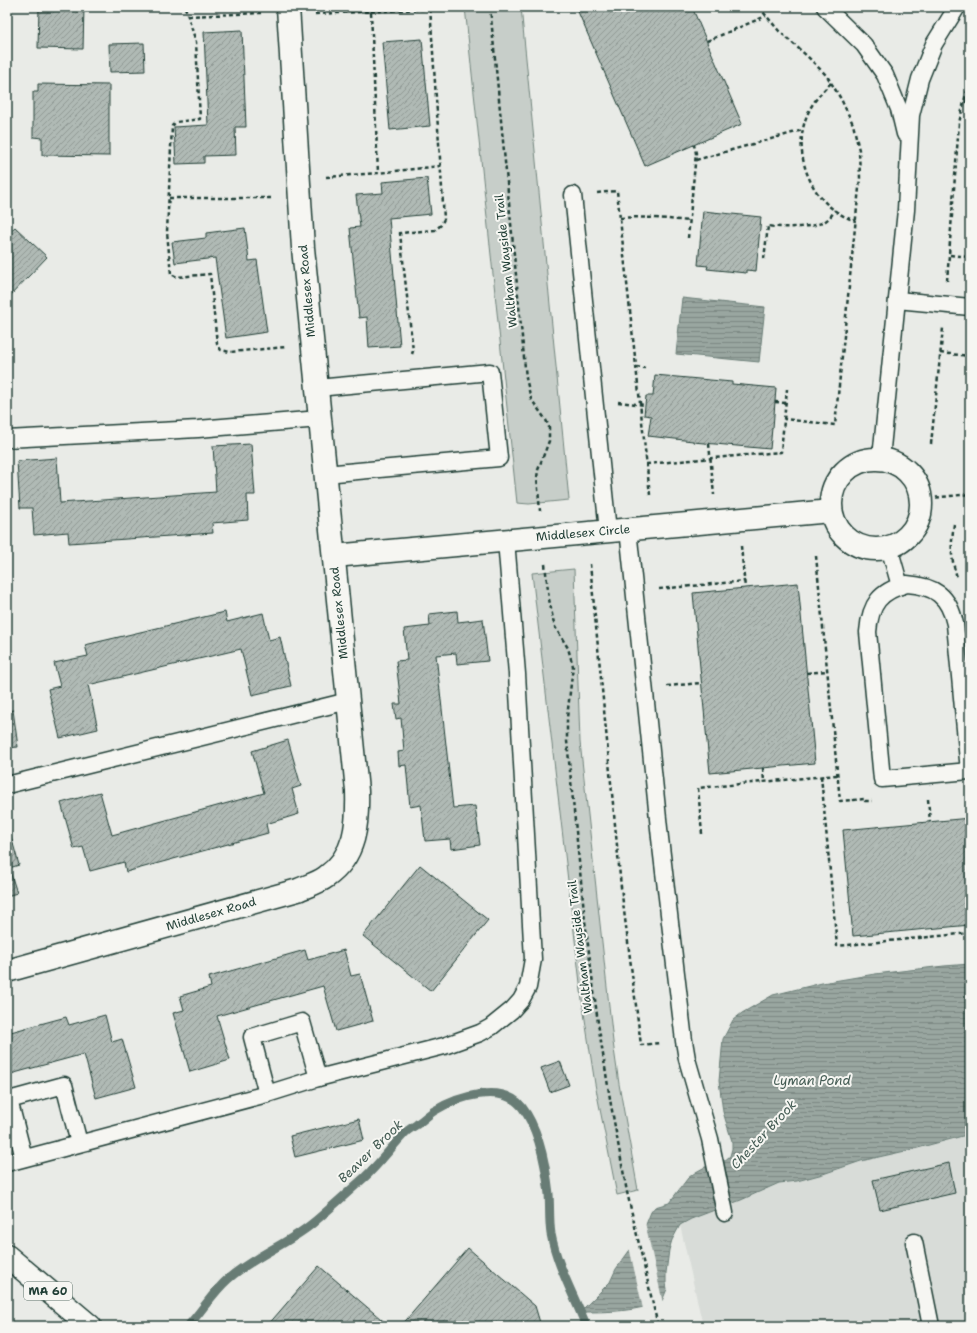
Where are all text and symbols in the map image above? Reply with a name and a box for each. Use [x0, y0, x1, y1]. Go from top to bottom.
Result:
street label: Waltham Wayside Trail [491, 193, 521, 329]
street label: Middlesex Road [295, 244, 319, 338]
street label: Middlesex Circle [535, 521, 631, 545]
street label: Middlesex Road [326, 566, 352, 660]
street label: Waltham Wayside Trail [564, 879, 596, 1015]
street label: Middlesex Road [164, 893, 258, 935]
water label: Lyman Pond [773, 1072, 851, 1089]
water label: Chester Brook [727, 1096, 800, 1173]
water label: Beaver Brook [334, 1116, 407, 1187]
road number: MA 60 [24, 1282, 72, 1300]

